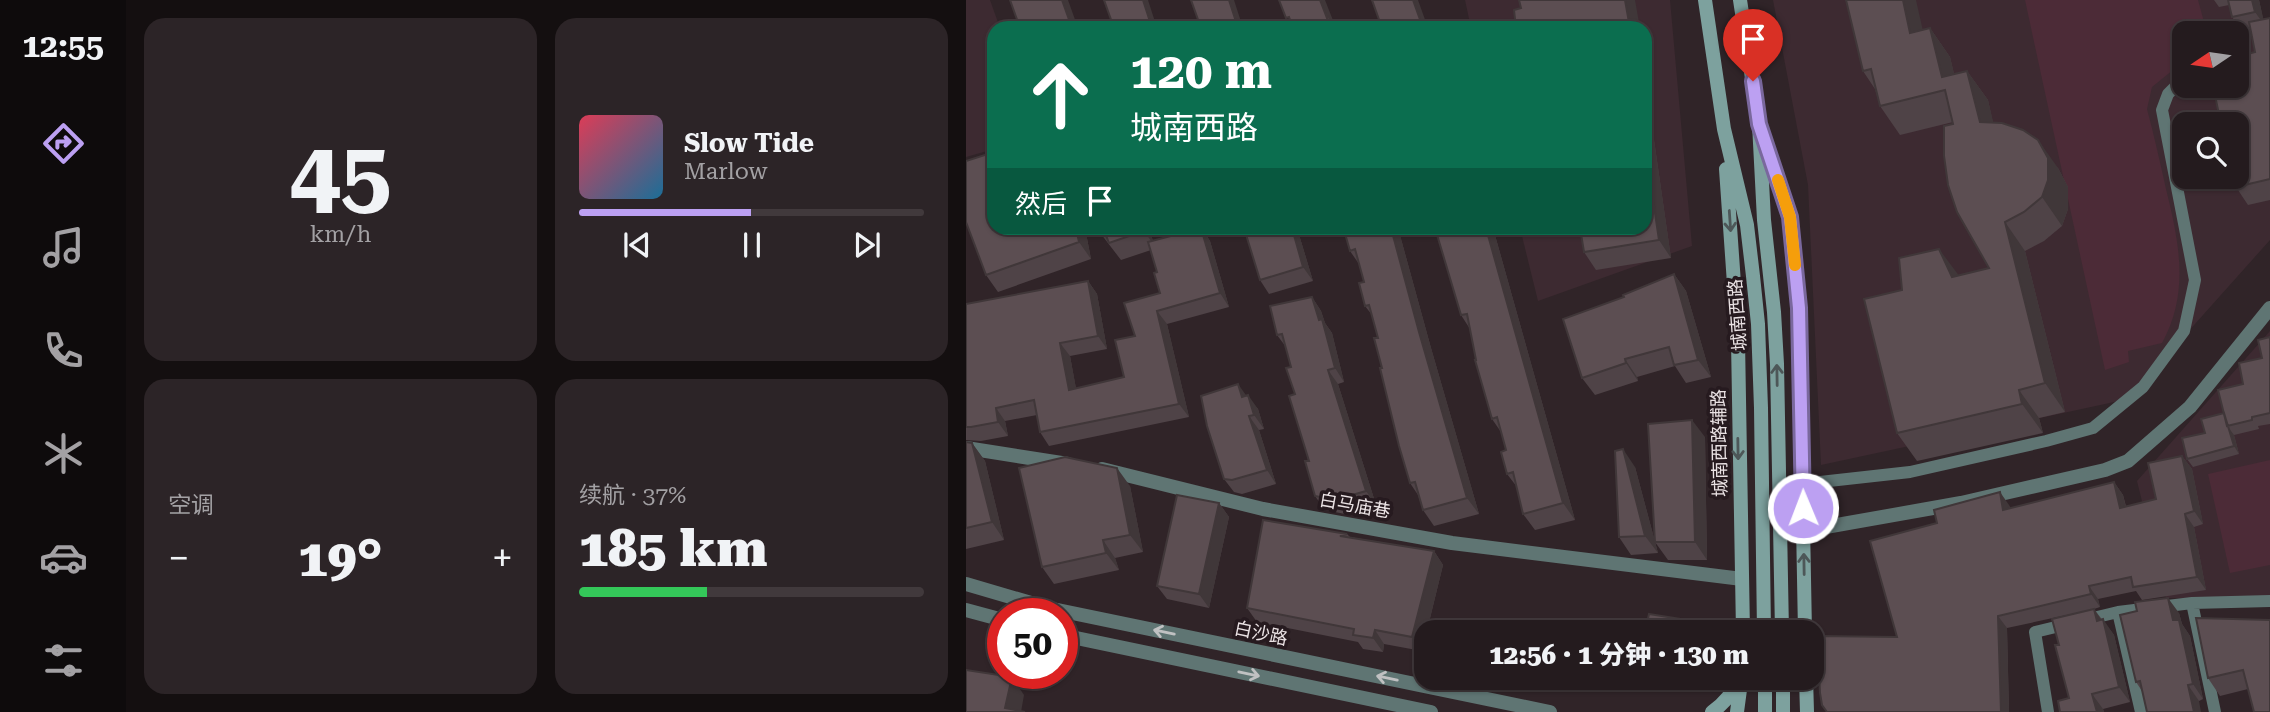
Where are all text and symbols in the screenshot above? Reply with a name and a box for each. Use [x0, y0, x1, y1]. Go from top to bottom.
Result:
pin [1723, 9, 1783, 81]
icon: arrive [1734, 20, 1772, 58]
north arrow [2172, 21, 2249, 98]
map controls [2172, 21, 2249, 189]
text: 12:55 [22, 27, 104, 65]
text: 120 m [1130, 43, 1272, 100]
icon: ahead [1015, 49, 1106, 140]
text: 城南西路 [1130, 109, 1258, 147]
button: search [2172, 112, 2249, 189]
icon: directions [39, 119, 88, 168]
text: 45 [290, 122, 391, 228]
text: Slow Tide [684, 128, 814, 158]
text: Marlow [684, 158, 767, 185]
icon: arrive [1081, 182, 1119, 220]
text: 然后 [1015, 189, 1067, 219]
one-way arrow [1724, 210, 1737, 232]
text: km/h [310, 221, 371, 248]
icon: music [39, 223, 88, 272]
icon: previous [618, 226, 656, 264]
icon: pause [733, 226, 771, 264]
icon: next [848, 226, 886, 264]
street label: 城南西路 [1724, 278, 1750, 352]
icon: phone [39, 326, 88, 375]
one-way arrow [1771, 363, 1784, 386]
street label: 城南西路辅路 [1708, 389, 1730, 497]
icon: climate [39, 429, 88, 478]
one-way arrow [1732, 437, 1745, 460]
position arrow [1766, 471, 1840, 545]
text: 续航 · 37% [579, 482, 686, 509]
street label: 白马庙巷 [1318, 488, 1392, 522]
text: 空调 [168, 492, 214, 519]
text: 185 km [579, 518, 767, 579]
text: 19° [298, 528, 383, 589]
icon: car [39, 533, 88, 582]
text: − [168, 536, 189, 580]
text: + [492, 536, 513, 580]
one-way arrow [1797, 552, 1811, 575]
speed limit sign: 50 [987, 598, 1078, 689]
street label: 白沙路 [1232, 617, 1290, 649]
one-way arrow [1153, 625, 1176, 639]
icon: filters [39, 636, 88, 685]
text: 12:56 · 1 分钟 · 130 m [1489, 640, 1749, 670]
one-way arrow [1237, 668, 1260, 682]
one-way arrow [1376, 671, 1399, 685]

